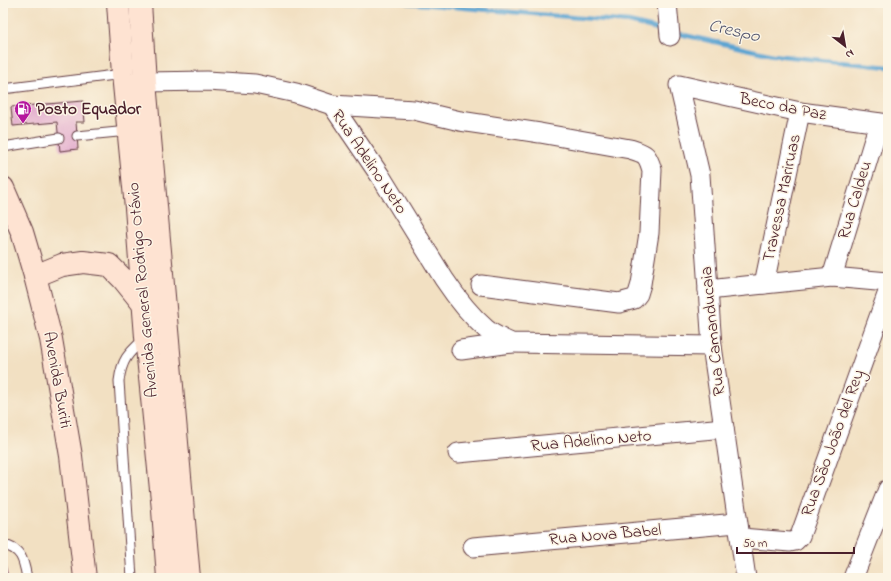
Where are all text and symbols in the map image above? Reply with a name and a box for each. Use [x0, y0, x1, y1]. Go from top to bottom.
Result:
water label: Crespo [706, 14, 763, 51]
north arrow [825, 26, 865, 66]
text: N [842, 45, 857, 62]
street label: Beco da Paz [737, 86, 829, 128]
place label: Posto Equador [36, 97, 142, 122]
fuel station icon: Posto Equador [13, 99, 33, 124]
street label: Rua Adelino Neto [325, 105, 413, 219]
street label: Travessa Mariruas [756, 132, 808, 264]
street label: Rua Caldeu [831, 158, 879, 242]
street label: Avenida General Rodrigo Otávio [121, 181, 167, 399]
street label: Rua Camanducaia [694, 265, 732, 397]
street label: Avenida Buriti [36, 330, 78, 430]
street label: Rua São João del Rey [795, 366, 872, 520]
street label: Rua Adelino Neto [530, 423, 653, 459]
street label: Rua Nova Babel [548, 518, 662, 552]
scale bar [737, 529, 854, 555]
text: 50 m [743, 535, 767, 553]

